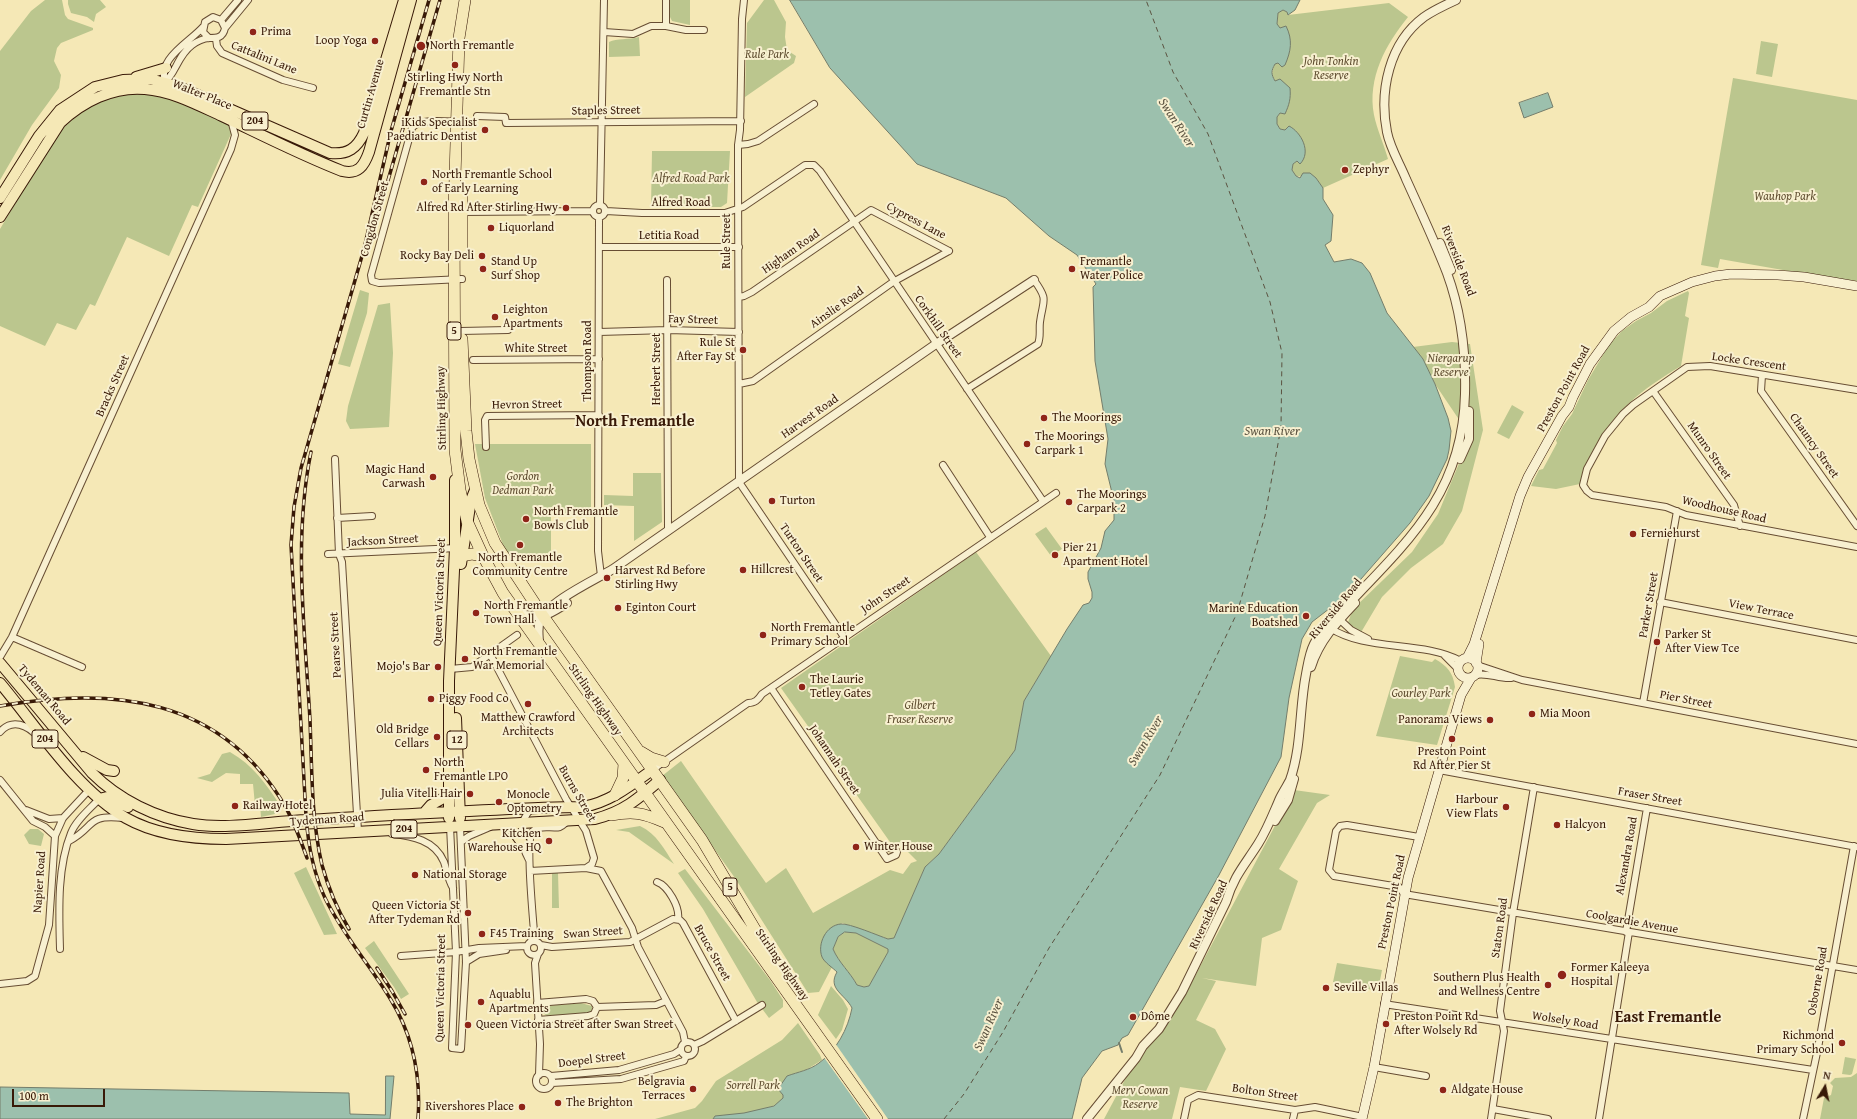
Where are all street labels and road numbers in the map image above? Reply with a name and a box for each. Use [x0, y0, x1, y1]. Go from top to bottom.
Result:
street label: Cattalini Lane [229, 38, 299, 78]
street label: Curtin Avenue [354, 57, 388, 131]
street label: Walter Place [170, 77, 234, 113]
street label: Staples Street [571, 103, 641, 119]
road number: 204 [242, 112, 268, 130]
street label: Congdon Street [357, 180, 393, 258]
street label: Alfred Road [651, 196, 711, 210]
street label: Cypress Lane [884, 199, 948, 243]
street label: Rule Street [720, 213, 734, 269]
street label: Riverside Road [1438, 224, 1478, 298]
street label: Higham Road [759, 227, 823, 277]
street label: Letitia Road [639, 229, 699, 243]
street label: Ainslie Road [807, 284, 867, 332]
street label: Corkhill Street [911, 293, 965, 361]
street label: Fay Street [668, 312, 718, 328]
street label: Thompson Road [581, 320, 595, 402]
road number: 5 [447, 322, 461, 340]
street label: Herbert Street [650, 333, 664, 405]
street label: White Street [504, 342, 568, 356]
street label: Preston Point Road [1534, 344, 1594, 434]
street label: Locke Crescent [1711, 350, 1787, 374]
street label: Bracks Street [93, 353, 133, 419]
street label: Stirling Highway [434, 366, 450, 450]
street label: Harvest Road [779, 392, 841, 442]
street label: Hevron Street [492, 397, 562, 413]
street label: Chauncy Street [1786, 411, 1842, 481]
street label: Munro Street [1684, 419, 1734, 483]
street label: Woodhouse Road [1681, 493, 1767, 527]
street label: Turton Street [776, 521, 826, 585]
street label: Jackson Street [347, 532, 419, 550]
street label: Queen Victoria Street [431, 538, 449, 646]
street label: Parker Street [1636, 571, 1662, 639]
street label: John Street [859, 573, 913, 617]
street label: Riverside Road [1307, 576, 1365, 642]
street label: View Terrace [1727, 597, 1795, 623]
street label: Pearse Street [327, 612, 345, 678]
street label: Stirling Highway [565, 661, 625, 739]
street label: Tydeman Road [14, 662, 74, 728]
street label: Pier Street [1658, 688, 1714, 712]
street label: Johannah Street [805, 722, 863, 798]
road number: 204 [32, 730, 58, 748]
road number: 12 [447, 731, 467, 749]
street label: Burns Street [555, 763, 599, 825]
street label: Fraser Street [1617, 784, 1683, 810]
street label: Tydeman Road [289, 810, 365, 830]
street label: Alexandra Road [1613, 816, 1641, 896]
road number: 204 [391, 820, 417, 838]
street label: Napier Road [31, 851, 49, 913]
street label: Preston Point Road [1375, 854, 1409, 950]
road number: 5 [723, 878, 737, 896]
street label: Riverside Road [1187, 878, 1231, 952]
street label: Staton Road [1489, 897, 1511, 959]
street label: Coolgardie Avenue [1585, 907, 1679, 937]
street label: Bruce Street [691, 922, 733, 984]
street label: Swan Street [563, 924, 623, 942]
street label: Stirling Highway [752, 926, 812, 1004]
street label: Queen Victoria Street [433, 934, 449, 1042]
street label: Osborne Road [1805, 946, 1831, 1016]
street label: Wolsely Road [1531, 1009, 1599, 1033]
street label: Doepel Street [558, 1049, 626, 1071]
street label: Bolton Street [1231, 1081, 1299, 1105]

